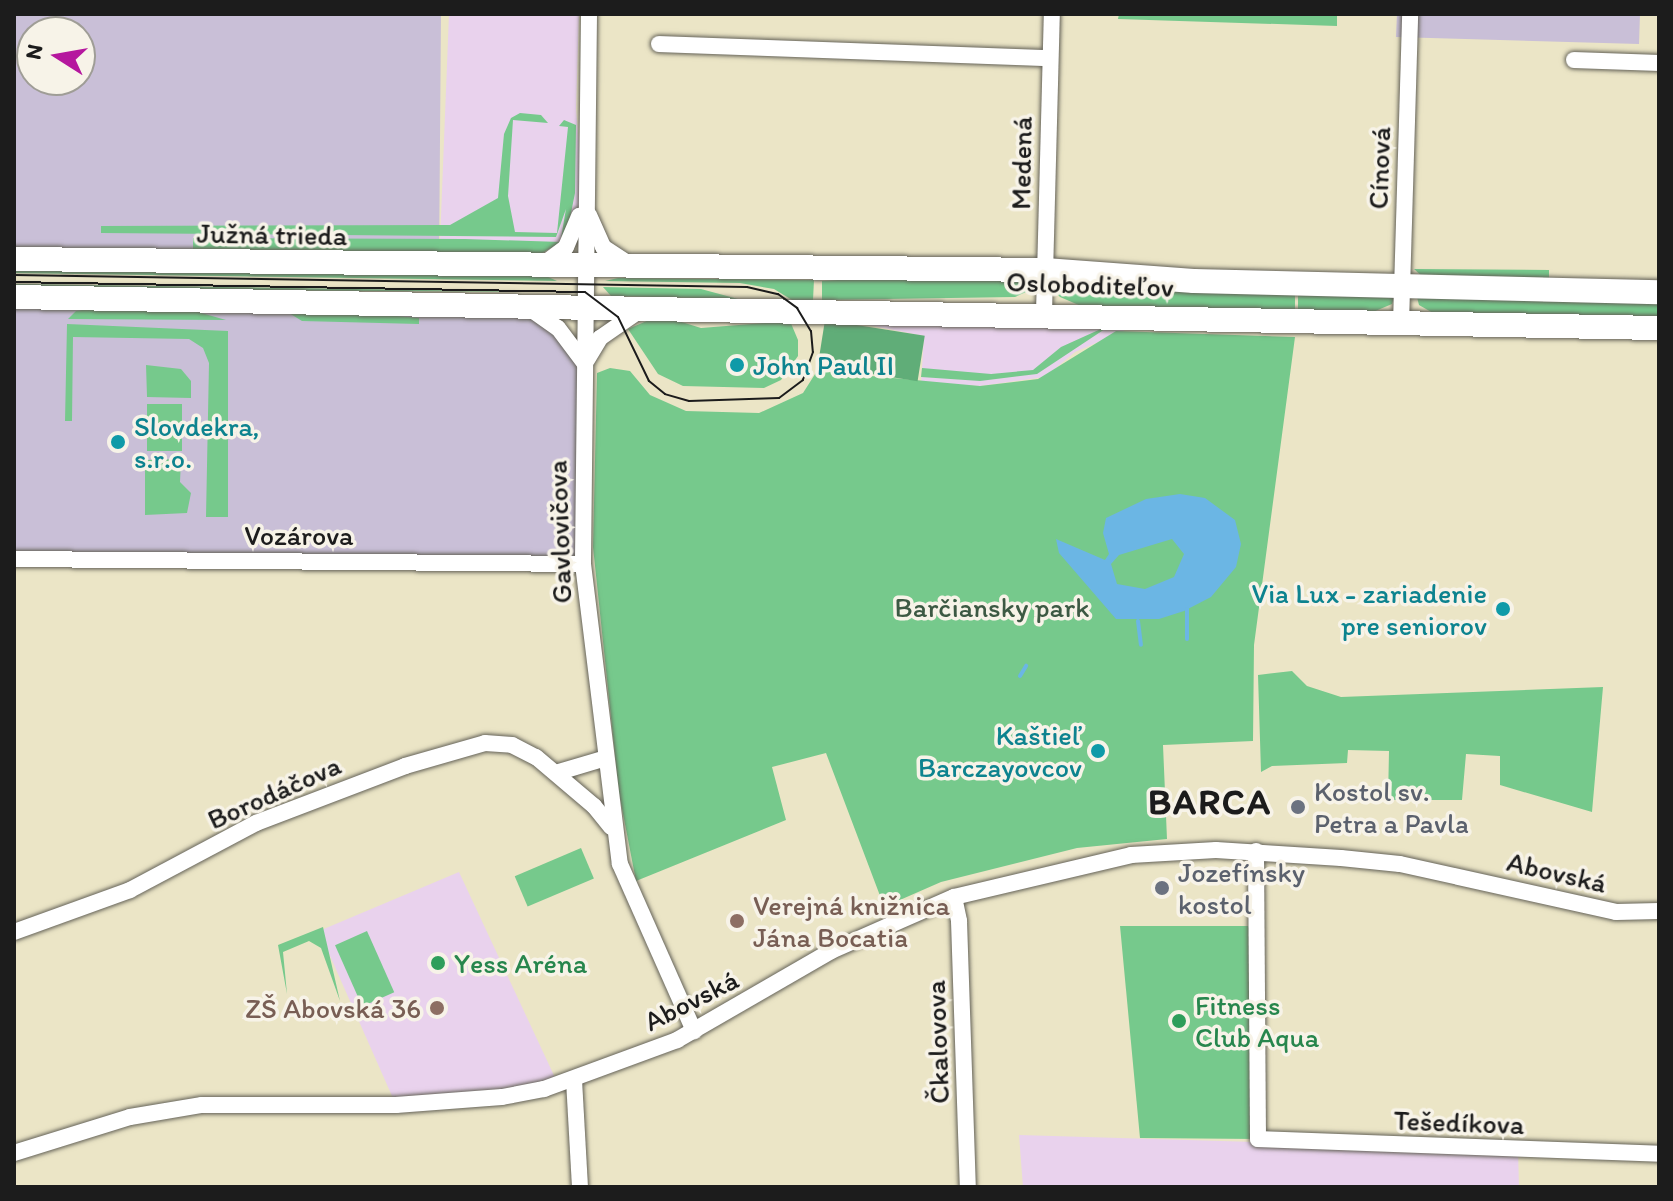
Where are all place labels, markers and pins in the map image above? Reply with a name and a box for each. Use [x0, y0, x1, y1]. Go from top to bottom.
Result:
place label: John Paul II [753, 348, 894, 382]
marker: John Paul II [728, 356, 746, 374]
place label: Slovdekra, s.r.o. [134, 409, 260, 475]
marker: Slovdekra, s.r.o. [109, 433, 127, 451]
place label: Via Lux - zariadenie pre seniorov [1251, 576, 1487, 642]
marker: Via Lux - zariadenie pre seniorov [1494, 600, 1512, 618]
place label: Kaštieľ Barczayovcov [918, 718, 1082, 784]
marker: Kaštieľ Barczayovcov [1089, 742, 1107, 760]
place label: Kostol sv. Petra a Pavla [1314, 774, 1469, 840]
marker: Kostol sv. Petra a Pavla [1289, 798, 1307, 816]
place label: Jozefínsky kostol [1178, 855, 1305, 921]
marker: Jozefínsky kostol [1153, 879, 1171, 897]
place label: Verejná knižnica Jána Bocatia [753, 888, 950, 954]
marker: Verejná knižnica Jána Bocatia [728, 912, 746, 930]
place label: Yess Aréna [454, 946, 586, 980]
marker: Yess Aréna [429, 954, 447, 972]
place label: Fitness Club Aqua [1195, 988, 1319, 1054]
place label: ZŠ Abovská 36 [245, 991, 421, 1025]
marker: ZŠ Abovská 36 [428, 999, 446, 1017]
marker: Fitness Club Aqua [1170, 1012, 1188, 1030]

